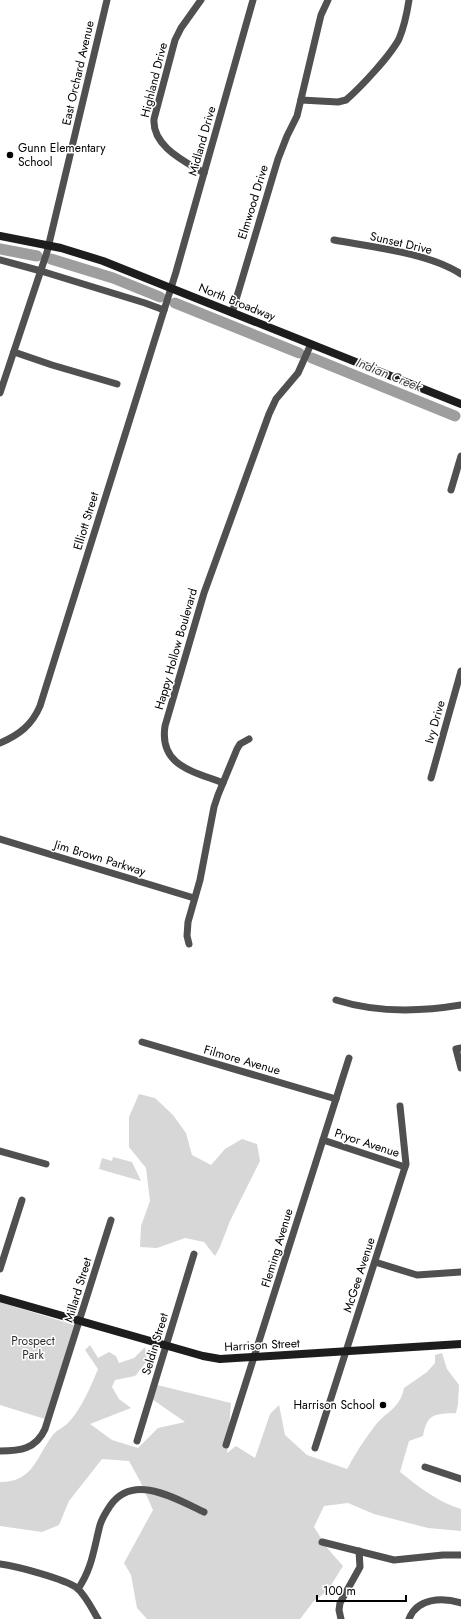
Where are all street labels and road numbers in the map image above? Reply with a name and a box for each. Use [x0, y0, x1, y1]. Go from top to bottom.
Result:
street label: East Orchard Avenue [57, 19, 99, 127]
street label: Highland Drive [136, 41, 172, 119]
street label: Midland Drive [183, 104, 221, 178]
street label: Elmwood Drive [233, 163, 273, 241]
street label: Sunset Drive [368, 227, 434, 259]
street label: North Broadway [196, 278, 279, 326]
street label: Elliott Street [69, 490, 103, 552]
street label: Happy Hollow Boulevard [150, 586, 202, 712]
street label: Ivy Drive [420, 698, 450, 746]
street label: Jim Brown Parkway [50, 835, 149, 881]
street label: Filmore Avenue [202, 1040, 282, 1080]
street label: Pryor Avenue [332, 1124, 402, 1162]
street label: Fleming Avenue [256, 1206, 298, 1290]
street label: McGee Avenue [338, 1235, 380, 1315]
street label: Millard Street [60, 1255, 96, 1325]
street label: Seldin Street [137, 1311, 173, 1377]
street label: Harrison Street [224, 1334, 300, 1356]

